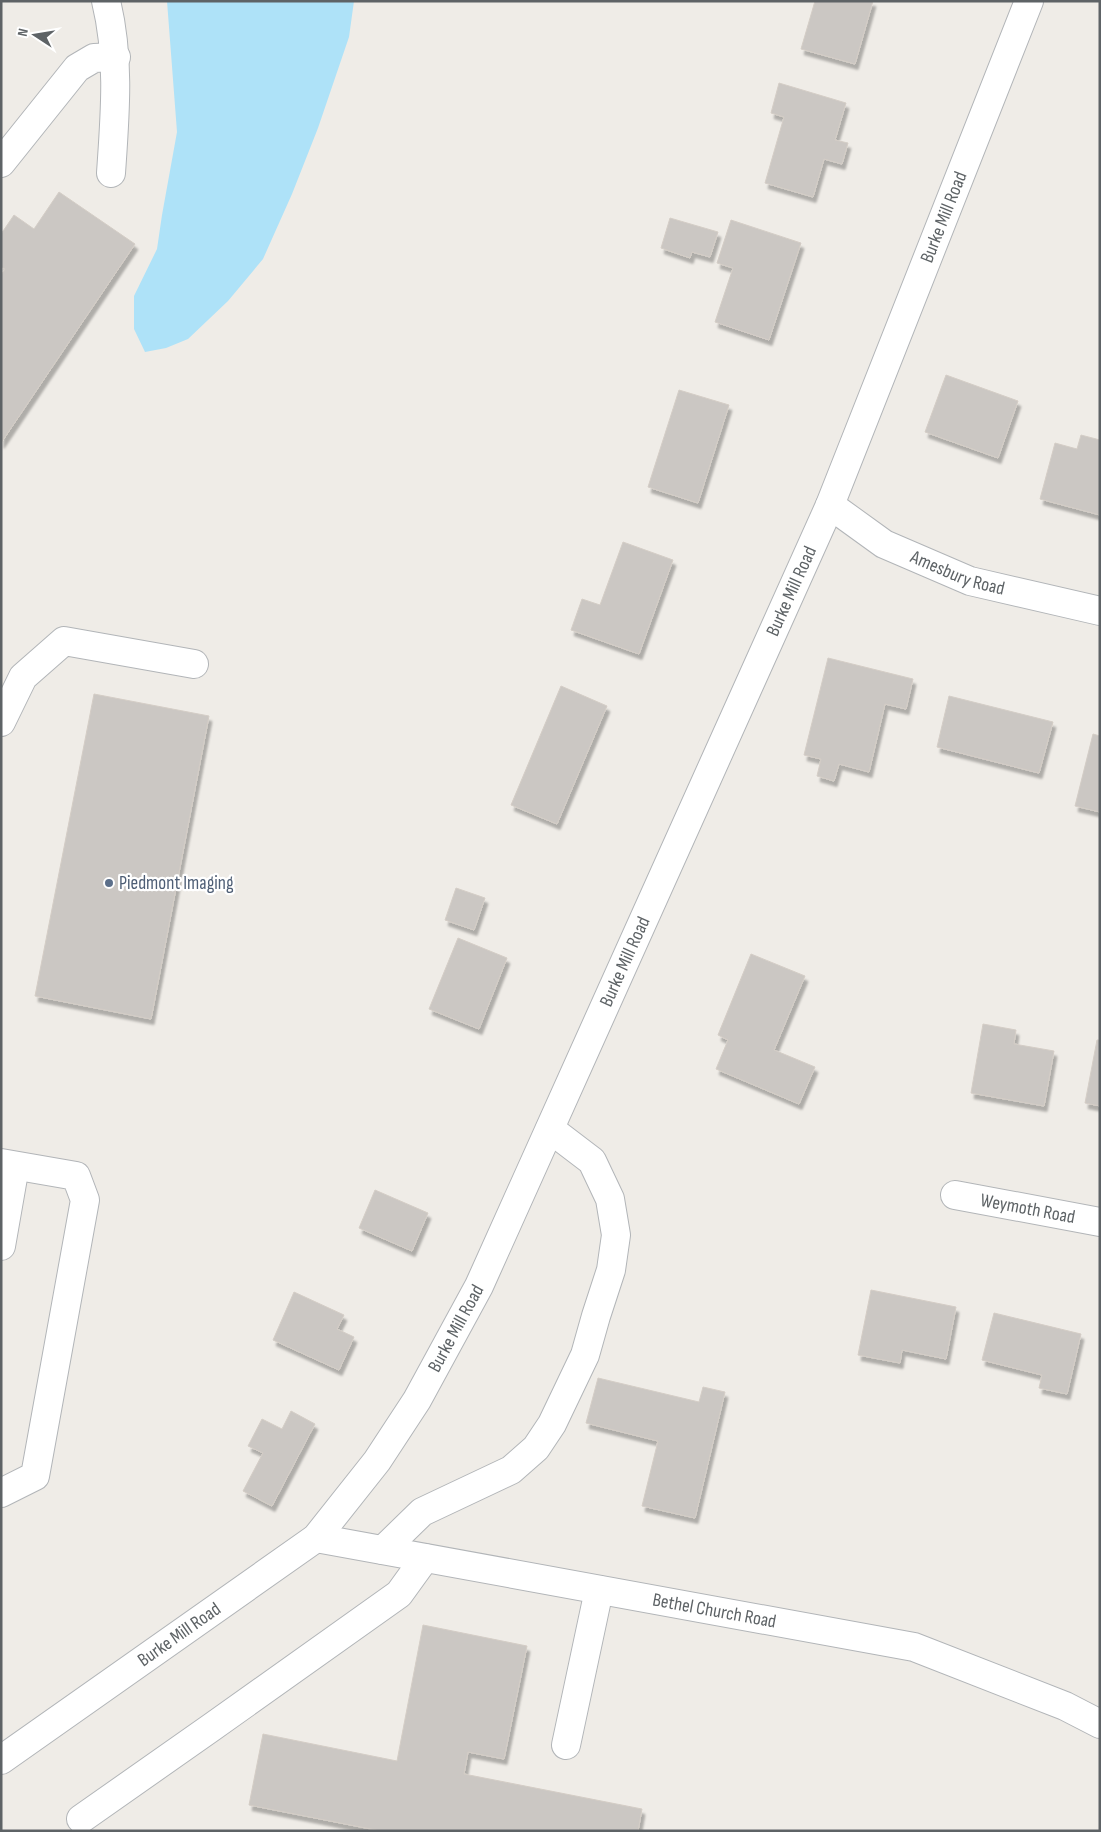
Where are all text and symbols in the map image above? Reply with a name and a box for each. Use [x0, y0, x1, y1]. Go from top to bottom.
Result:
north arrow [10, 10, 60, 60]
text: N [14, 27, 32, 38]
street label: Burke Mill Road [915, 168, 972, 266]
street label: Burke Mill Road [761, 543, 821, 640]
street label: Amesbury Road [906, 545, 1007, 600]
place label: Piedmont Imaging [119, 872, 234, 895]
marker: Piedmont Imaging [103, 877, 115, 889]
street label: Burke Mill Road [595, 913, 655, 1010]
street label: Weymoth Road [979, 1188, 1077, 1229]
street label: Burke Mill Road [423, 1281, 489, 1376]
street label: Bethel Church Road [651, 1588, 778, 1633]
street label: Burke Mill Road [133, 1597, 225, 1672]

